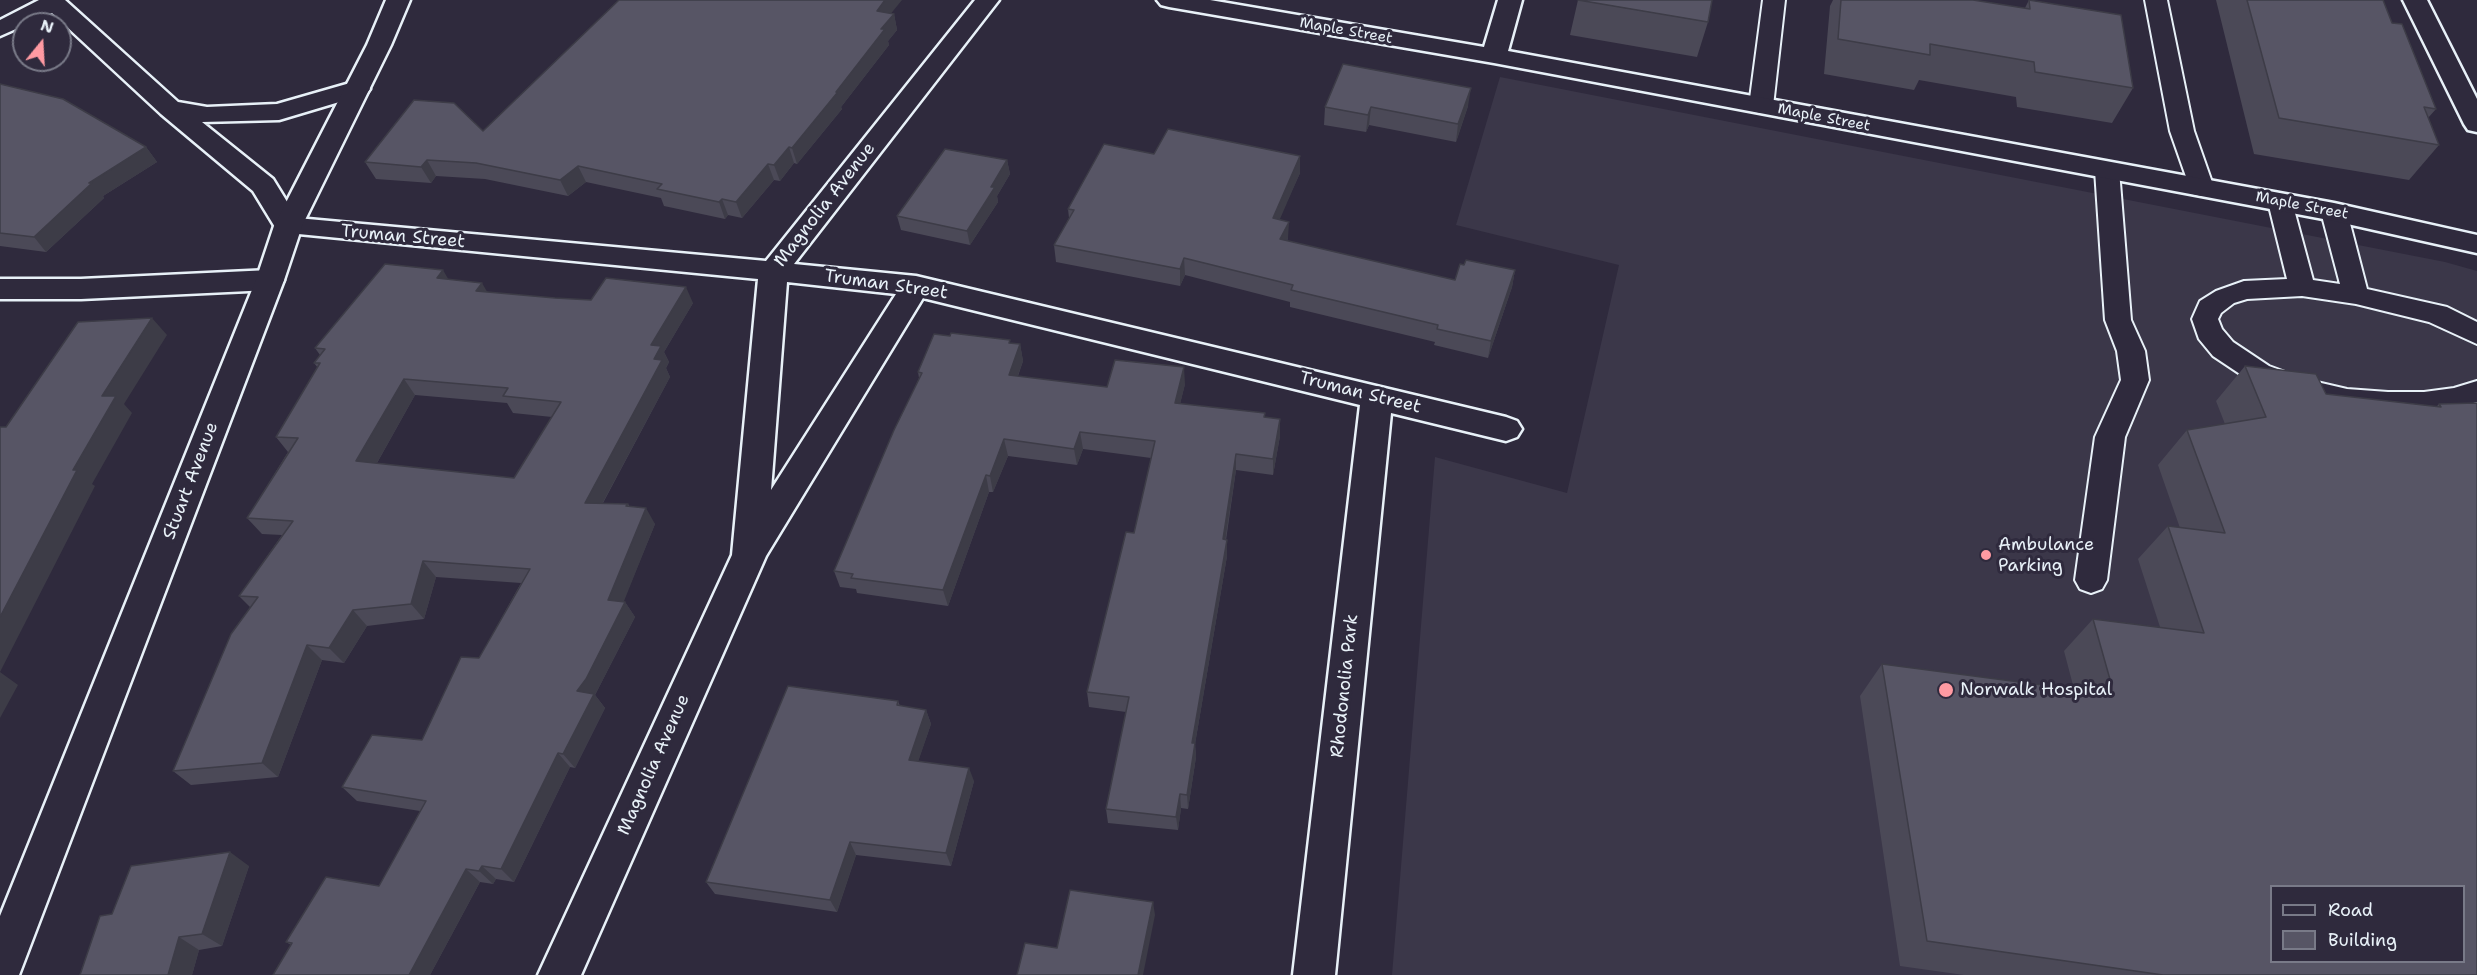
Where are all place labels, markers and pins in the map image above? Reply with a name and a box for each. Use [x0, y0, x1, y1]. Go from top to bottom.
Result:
place label: Ambulance Parking [1998, 534, 2094, 576]
marker: Ambulance Parking [1979, 548, 1993, 562]
place label: Norwalk Hospital [1960, 679, 2112, 701]
marker: Norwalk Hospital [1937, 681, 1955, 699]

